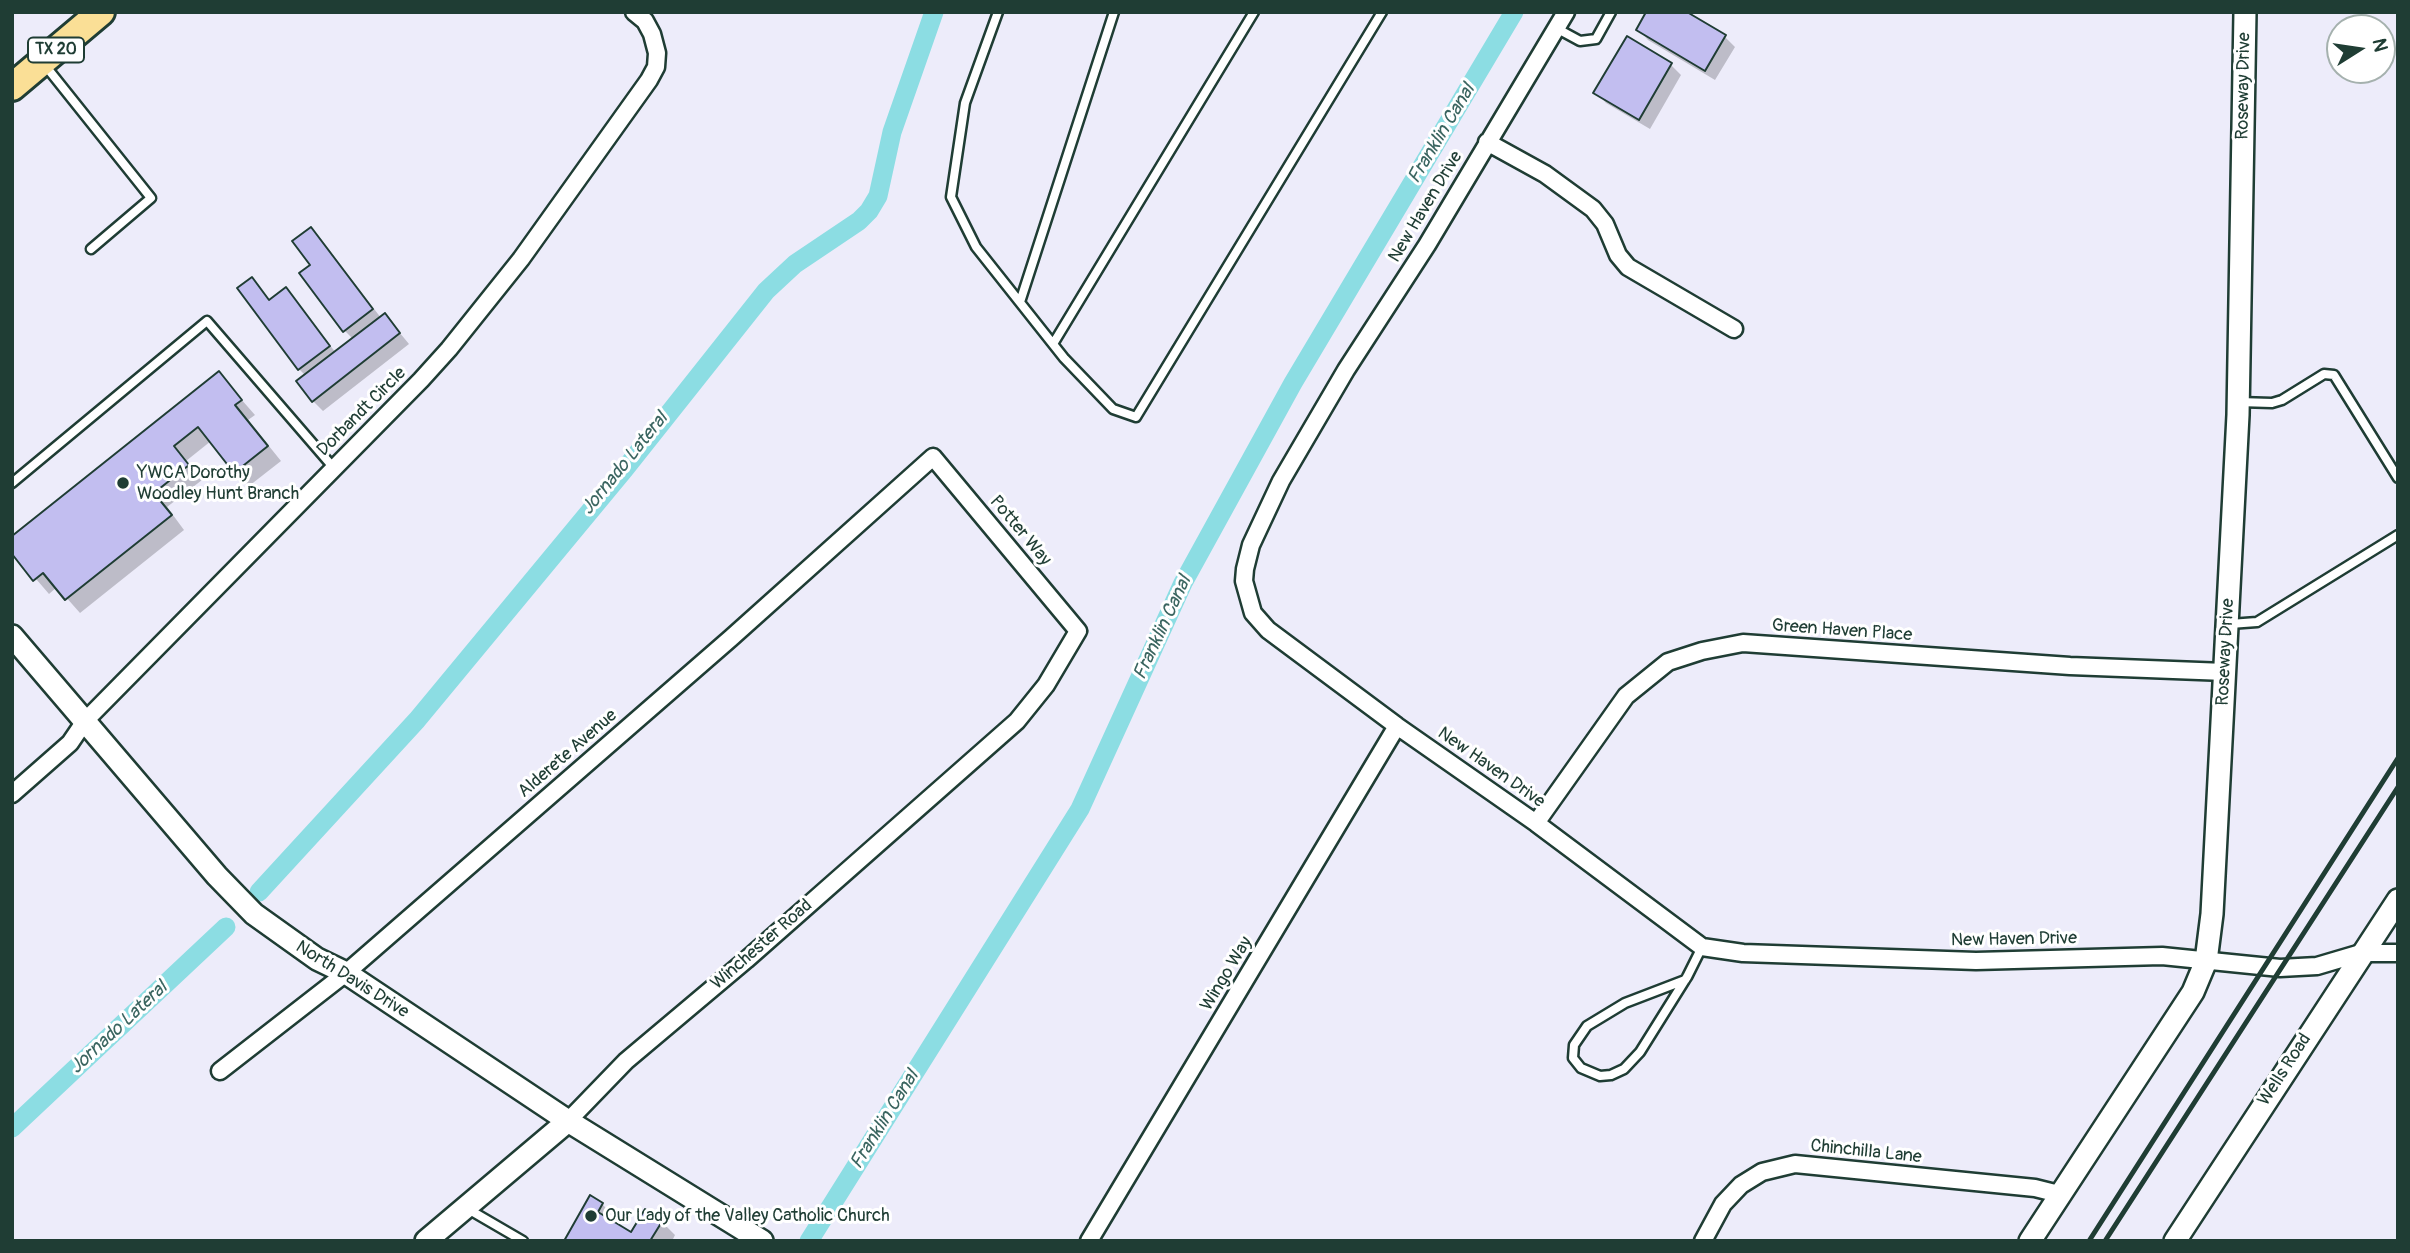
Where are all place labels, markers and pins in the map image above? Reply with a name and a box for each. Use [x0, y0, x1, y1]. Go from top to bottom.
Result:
place label: YWCA Dorothy Woodley Hunt Branch [137, 462, 299, 504]
marker: YWCA Dorothy Woodley Hunt Branch [115, 475, 131, 491]
place label: Our Lady of the Valley Catholic Church [605, 1205, 890, 1227]
marker: Our Lady of the Valley Catholic Church [583, 1208, 599, 1224]

